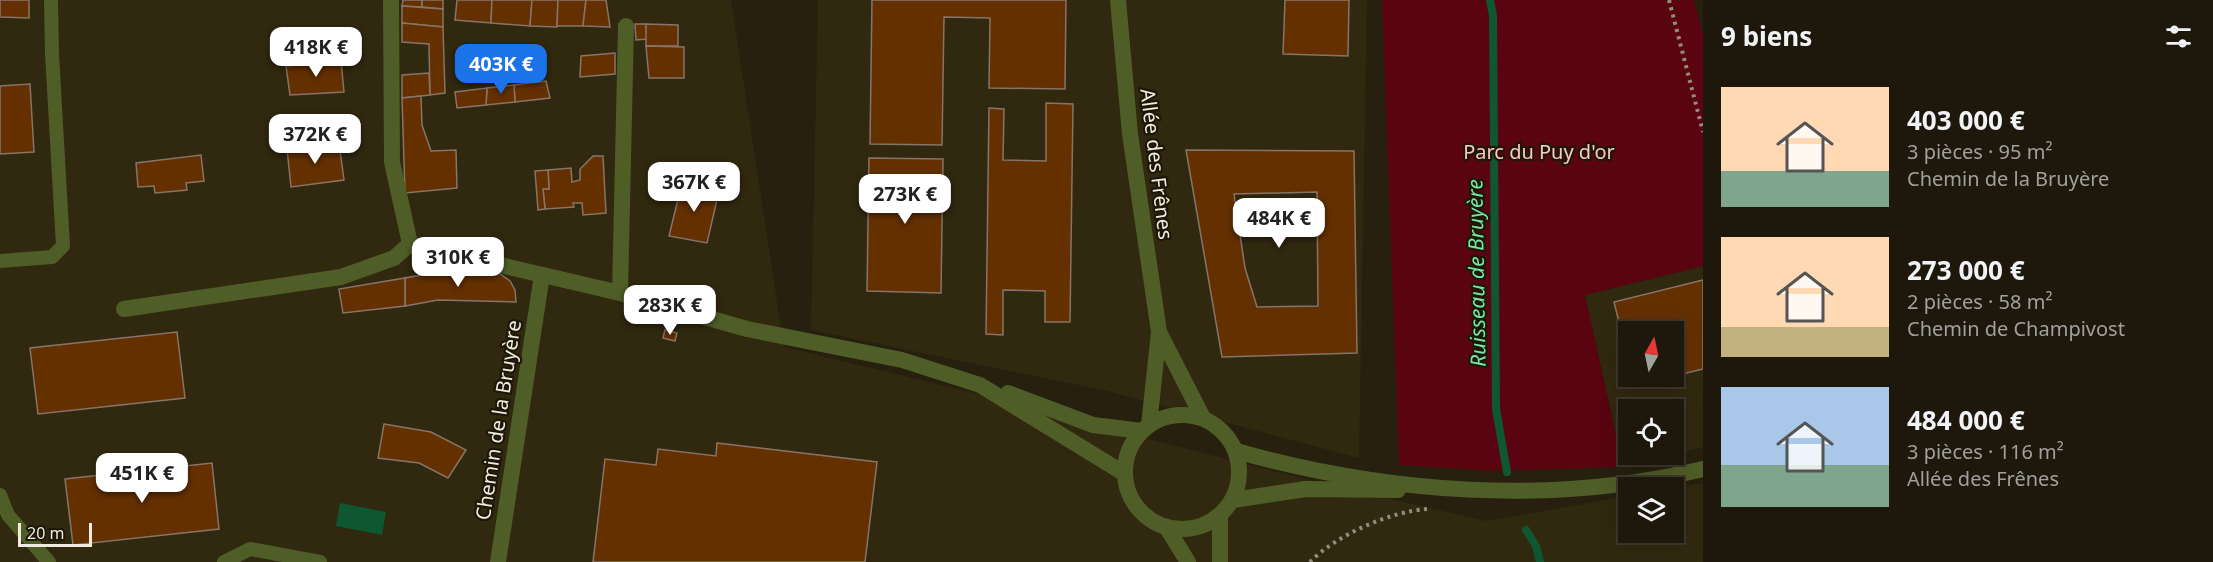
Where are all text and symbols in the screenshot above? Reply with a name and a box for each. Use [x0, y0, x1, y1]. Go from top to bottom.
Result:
text: 9 biens [1721, 18, 1812, 54]
icon: filters [2162, 20, 2195, 53]
pin: 418K € [267, 27, 365, 78]
text: 418K € [284, 33, 348, 60]
pin: 403K € [452, 44, 550, 95]
text: 403K € [469, 50, 533, 77]
street label: Allée des Frênes [1134, 87, 1180, 241]
text: 403 000 € [1907, 102, 2025, 138]
icon: home [1769, 111, 1841, 183]
pin: 372K € [266, 114, 364, 165]
text: 372K € [283, 120, 347, 147]
park label: Parc du Puy d'or [1463, 138, 1615, 165]
text: 3 pièces · 95 m² [1907, 138, 2052, 165]
pin: 367K € [645, 162, 743, 213]
text: Chemin de la Bruyère [1907, 165, 2109, 192]
text: 367K € [662, 168, 726, 195]
pin: 273K € [856, 174, 954, 225]
water label: Ruisseau de Bruyère [1460, 179, 1492, 367]
text: 273K € [873, 180, 937, 207]
pin: 484K € [1230, 198, 1328, 249]
text: 484K € [1247, 204, 1311, 231]
pin: 310K € [409, 237, 507, 288]
text: 310K € [426, 243, 490, 270]
text: 273 000 € [1907, 252, 2025, 288]
icon: home [1769, 261, 1841, 333]
pin: 283K € [621, 285, 719, 336]
text: 2 pièces · 58 m² [1907, 288, 2052, 315]
text: 283K € [638, 291, 702, 318]
text: Chemin de Champivost [1907, 315, 2125, 342]
street label: Chemin de la Bruyère [469, 318, 527, 522]
north arrow [1618, 321, 1684, 387]
map controls [1618, 321, 1684, 543]
button: locate [1618, 399, 1684, 465]
text: 484 000 € [1907, 402, 2025, 438]
icon: home [1769, 411, 1841, 483]
text: 3 pièces · 116 m² [1907, 438, 2064, 465]
pin: 451K € [93, 453, 191, 504]
text: 451K € [110, 459, 174, 486]
text: Allée des Frênes [1907, 465, 2059, 492]
button: layers [1618, 477, 1684, 543]
scale bar [18, 520, 92, 548]
text: 20 m [27, 522, 64, 544]

